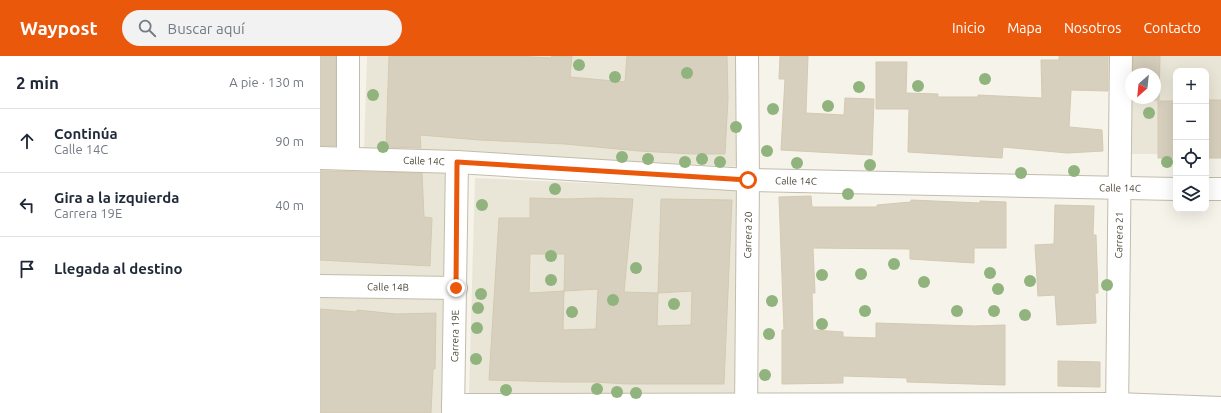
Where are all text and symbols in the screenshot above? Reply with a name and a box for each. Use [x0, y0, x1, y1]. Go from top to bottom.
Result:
search box [122, 10, 402, 46]
text: Waypost [20, 17, 98, 39]
icon: search [136, 17, 158, 39]
text: Buscar aquí [168, 20, 245, 37]
text: Inicio [952, 20, 985, 36]
text: Mapa [1007, 20, 1042, 36]
text: Nosotros [1064, 20, 1121, 36]
text: Contacto [1143, 20, 1201, 36]
north arrow [1125, 68, 1161, 104]
map controls [1173, 68, 1209, 212]
button: + [1173, 68, 1209, 104]
text: 2 min [16, 73, 59, 92]
text: A pie · 130 m [229, 75, 304, 89]
button: − [1173, 104, 1209, 140]
text: Continúa [54, 125, 118, 142]
icon: ahead [16, 130, 38, 152]
text: 90 m [275, 134, 304, 148]
button: locate [1173, 140, 1209, 176]
text: Calle 14C [54, 142, 108, 156]
street label: Calle 14C [403, 155, 445, 167]
route start [739, 171, 757, 189]
street label: Calle 14C [775, 175, 817, 187]
button: layers [1173, 176, 1209, 212]
street label: Calle 14C [1099, 182, 1141, 194]
text: Gira a la izquierda [54, 189, 180, 206]
icon: left [16, 194, 38, 216]
text: 40 m [275, 198, 304, 212]
text: Carrera 19E [54, 206, 122, 220]
street label: Carrera 20 [742, 211, 754, 259]
street label: Carrera 21 [1113, 211, 1125, 259]
icon: arrive [16, 258, 38, 280]
text: Llegada al destino [54, 260, 183, 277]
route end [447, 279, 465, 297]
street label: Calle 14B [367, 281, 409, 293]
street label: Carrera 19E [449, 309, 461, 362]

